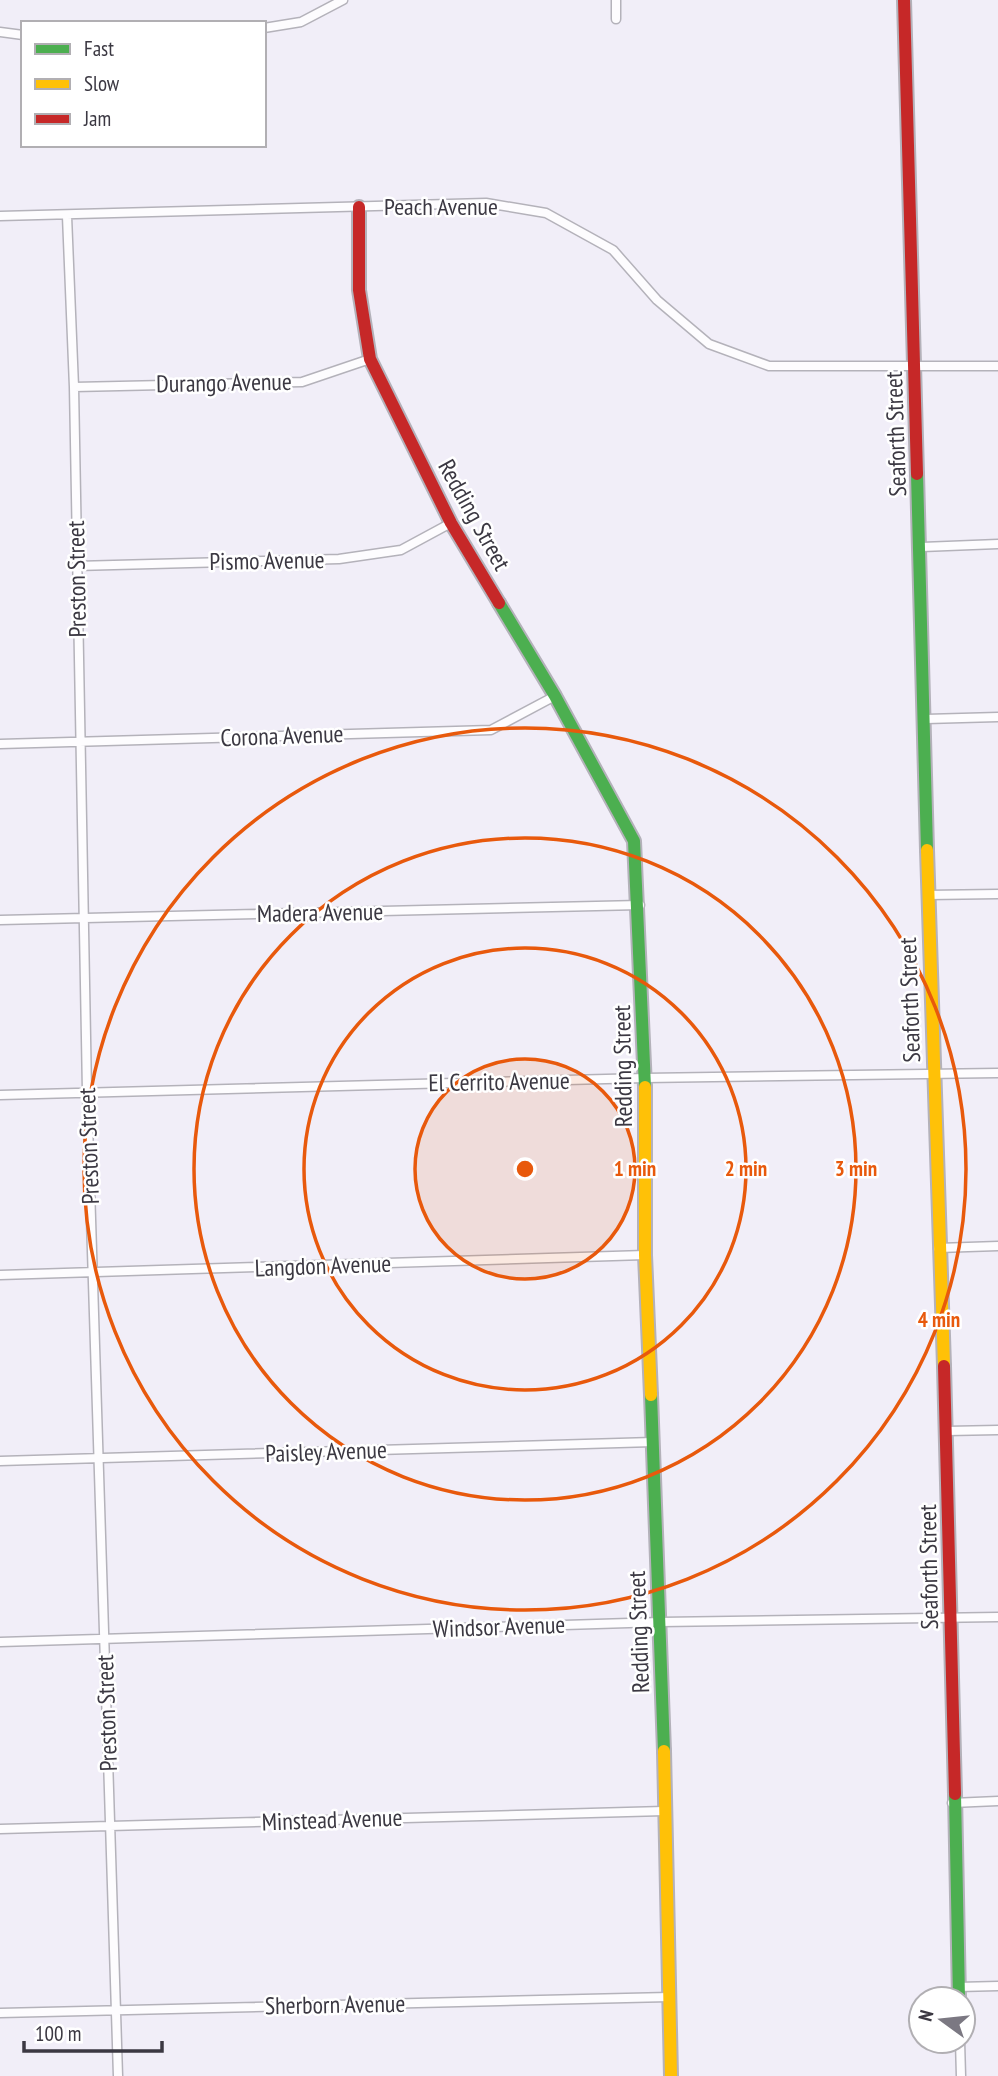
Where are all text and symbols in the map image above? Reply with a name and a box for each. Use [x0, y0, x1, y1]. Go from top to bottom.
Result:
legend [21, 21, 266, 147]
text: Fast [84, 35, 114, 62]
text: Slow [84, 70, 120, 97]
text: Jam [83, 105, 111, 132]
street label: Peach Avenue [384, 191, 498, 222]
street label: Durango Avenue [156, 366, 292, 399]
street label: Seaforth Street [878, 371, 913, 497]
street label: Redding Street [431, 454, 518, 576]
street label: Preston Street [60, 520, 93, 638]
street label: Pismo Avenue [209, 544, 325, 577]
street label: Corona Avenue [220, 718, 344, 753]
street label: Madera Avenue [256, 896, 384, 929]
street label: Seaforth Street [892, 937, 927, 1063]
street label: Redding Street [606, 1004, 639, 1127]
street label: El Cerrito Avenue [428, 1065, 570, 1098]
street label: Preston Street [71, 1087, 106, 1205]
text: 1 min [614, 1155, 656, 1182]
text: 2 min [725, 1155, 767, 1182]
text: 3 min [835, 1155, 877, 1182]
centre of rings [513, 1157, 537, 1181]
street label: Langdon Avenue [254, 1248, 392, 1283]
text: 4 min [918, 1306, 960, 1333]
street label: Paisley Avenue [265, 1434, 387, 1469]
street label: Seaforth Street [912, 1504, 945, 1630]
street label: Redding Street [621, 1570, 656, 1694]
street label: Windsor Avenue [432, 1609, 566, 1644]
street label: Preston Street [89, 1654, 124, 1772]
street label: Minstead Avenue [261, 1802, 403, 1837]
north arrow [907, 1985, 977, 2055]
street label: Sherborn Avenue [265, 1988, 405, 2021]
text: N [913, 2008, 938, 2024]
scale bar [24, 2010, 163, 2054]
text: 100 m [35, 2020, 81, 2047]

